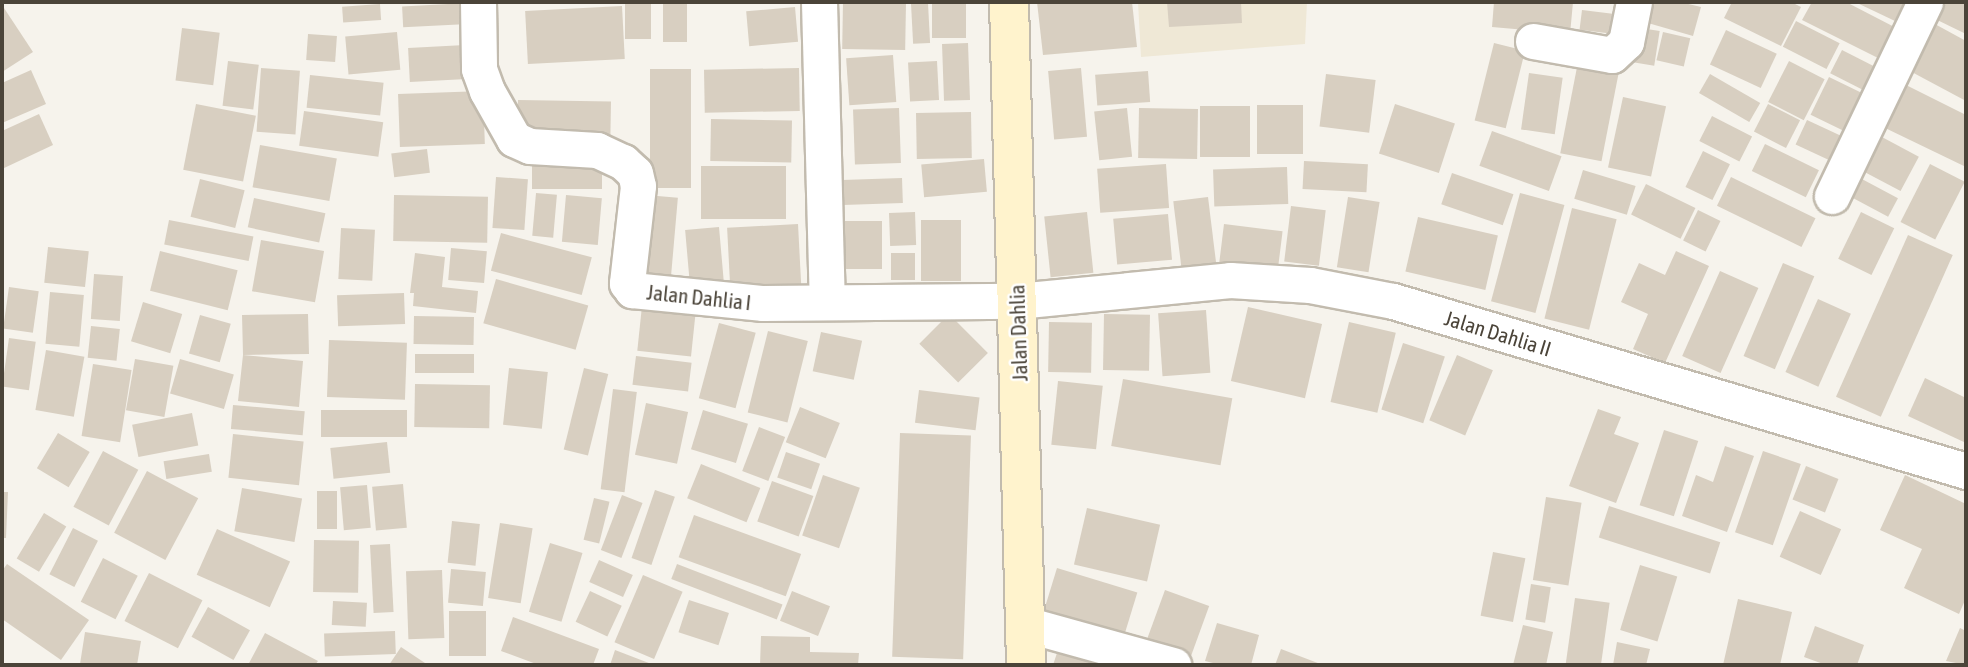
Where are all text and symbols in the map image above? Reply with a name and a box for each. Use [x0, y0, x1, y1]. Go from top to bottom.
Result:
street label: Jalan Dahlia I [645, 279, 753, 315]
street label: Jalan Dahlia [1004, 284, 1032, 382]
street label: Jalan Dahlia II [1442, 305, 1554, 361]

